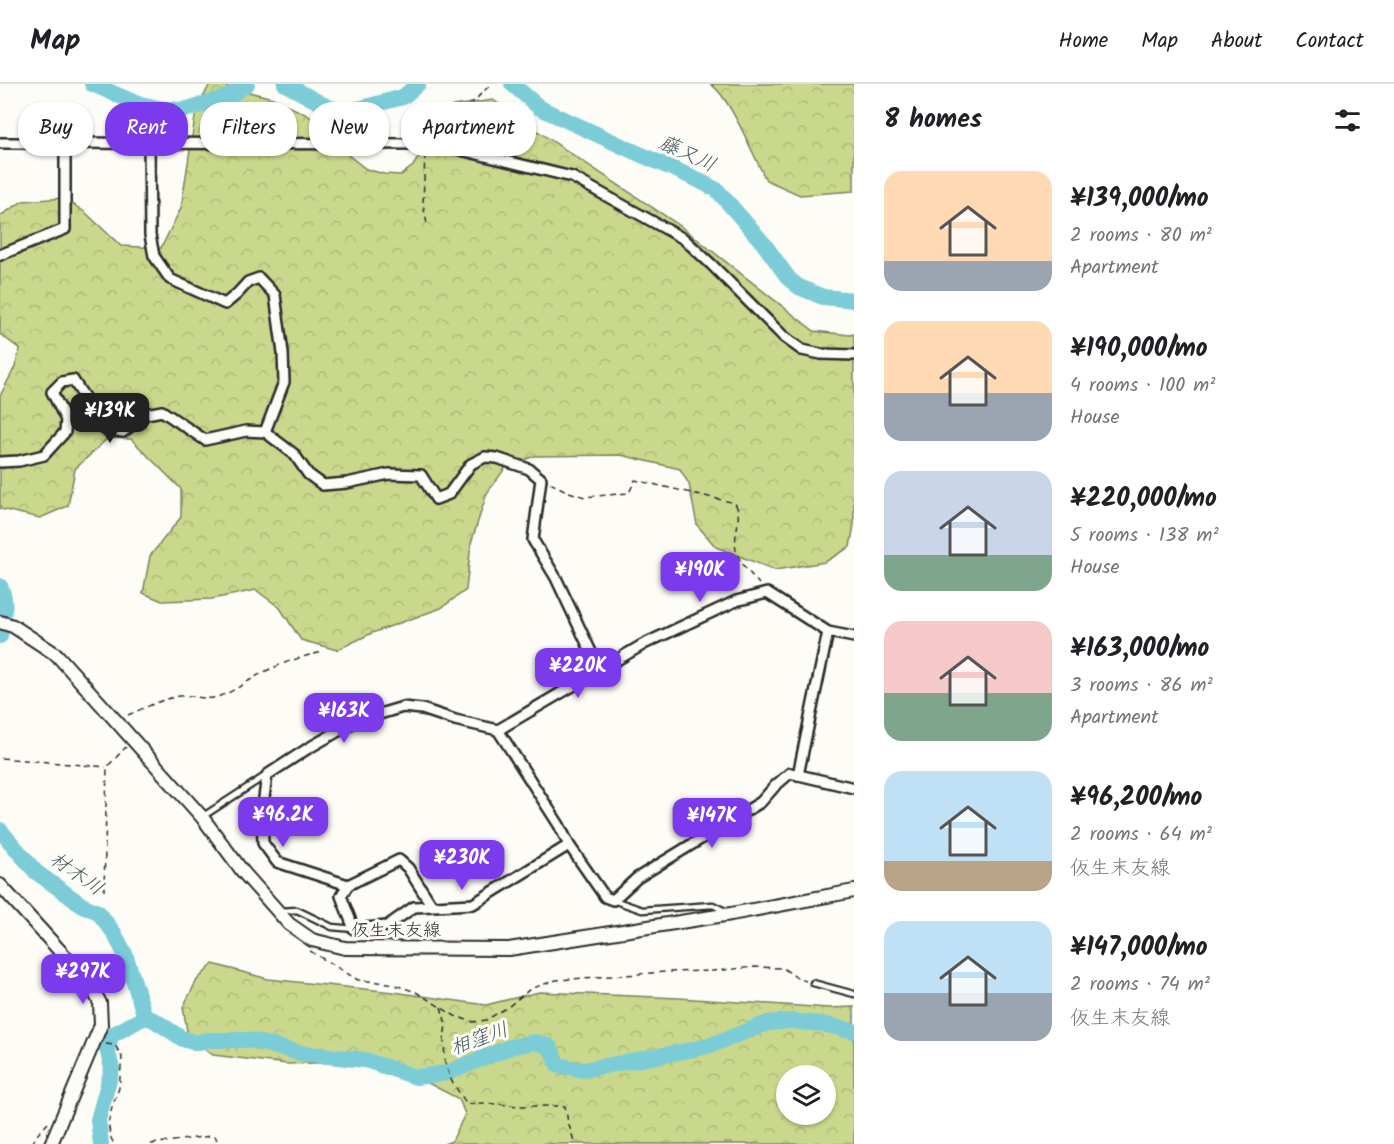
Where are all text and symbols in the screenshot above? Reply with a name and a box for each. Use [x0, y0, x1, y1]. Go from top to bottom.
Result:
text: Map [30, 19, 81, 64]
text: Home [1059, 25, 1108, 58]
text: Map [1141, 25, 1178, 58]
text: About [1211, 25, 1262, 58]
text: Contact [1295, 25, 1364, 58]
text: 8 homes [884, 99, 982, 141]
chip: Buy [18, 102, 93, 156]
chip: Rent [105, 102, 188, 156]
chip: Filters [200, 102, 297, 156]
chip: New [309, 102, 389, 156]
chip: Apartment [401, 102, 536, 156]
icon: filters [1331, 104, 1364, 137]
water label: 藤又川 [653, 128, 721, 182]
text: ¥139,000/mo [1070, 178, 1209, 220]
icon: home [932, 195, 1004, 267]
text: 2 rooms · 80 m² [1070, 220, 1212, 252]
text: Apartment [1070, 252, 1159, 284]
text: ¥190,000/mo [1070, 328, 1208, 370]
icon: home [932, 345, 1004, 417]
text: 4 rooms · 100 m² [1070, 370, 1215, 402]
pin: ¥139K [68, 393, 152, 444]
text: ¥139K [84, 396, 136, 428]
text: House [1070, 402, 1120, 434]
text: ¥220,000/mo [1070, 478, 1217, 520]
icon: home [932, 495, 1004, 567]
text: 5 rooms · 138 m² [1070, 520, 1219, 552]
pin: ¥190K [658, 552, 742, 603]
text: House [1070, 552, 1120, 584]
text: ¥190K [675, 555, 725, 587]
text: ¥163,000/mo [1070, 628, 1209, 670]
icon: home [932, 645, 1004, 717]
pin: ¥220K [536, 648, 620, 699]
text: ¥220K [549, 651, 607, 683]
text: 3 rooms · 86 m² [1070, 670, 1213, 702]
pin: ¥163K [302, 693, 386, 744]
text: ¥163K [318, 696, 370, 728]
text: Apartment [1070, 702, 1159, 734]
text: ¥96,200/mo [1070, 777, 1202, 819]
icon: home [932, 795, 1004, 867]
pin: ¥96.2K [234, 797, 332, 848]
pin: ¥147K [670, 798, 754, 849]
text: ¥96.2K [252, 800, 314, 832]
text: ¥147K [687, 801, 737, 833]
text: 2 rooms · 64 m² [1070, 819, 1212, 851]
pin: ¥230K [420, 840, 504, 891]
text: ¥230K [433, 843, 491, 875]
water label: 材木川 [42, 844, 110, 905]
text: 仮生末友線 [1070, 853, 1170, 885]
street label: 仮生末友線 [351, 917, 441, 946]
text: ¥147,000/mo [1070, 927, 1208, 969]
icon: home [932, 945, 1004, 1017]
pin: ¥297K [41, 954, 125, 1005]
text: ¥297K [55, 957, 111, 989]
text: 2 rooms · 74 m² [1070, 969, 1210, 1001]
text: 仮生末友線 [1070, 1003, 1170, 1035]
water label: 相窪川 [446, 1015, 513, 1065]
map controls [776, 1065, 836, 1125]
button: layers [776, 1065, 836, 1125]

